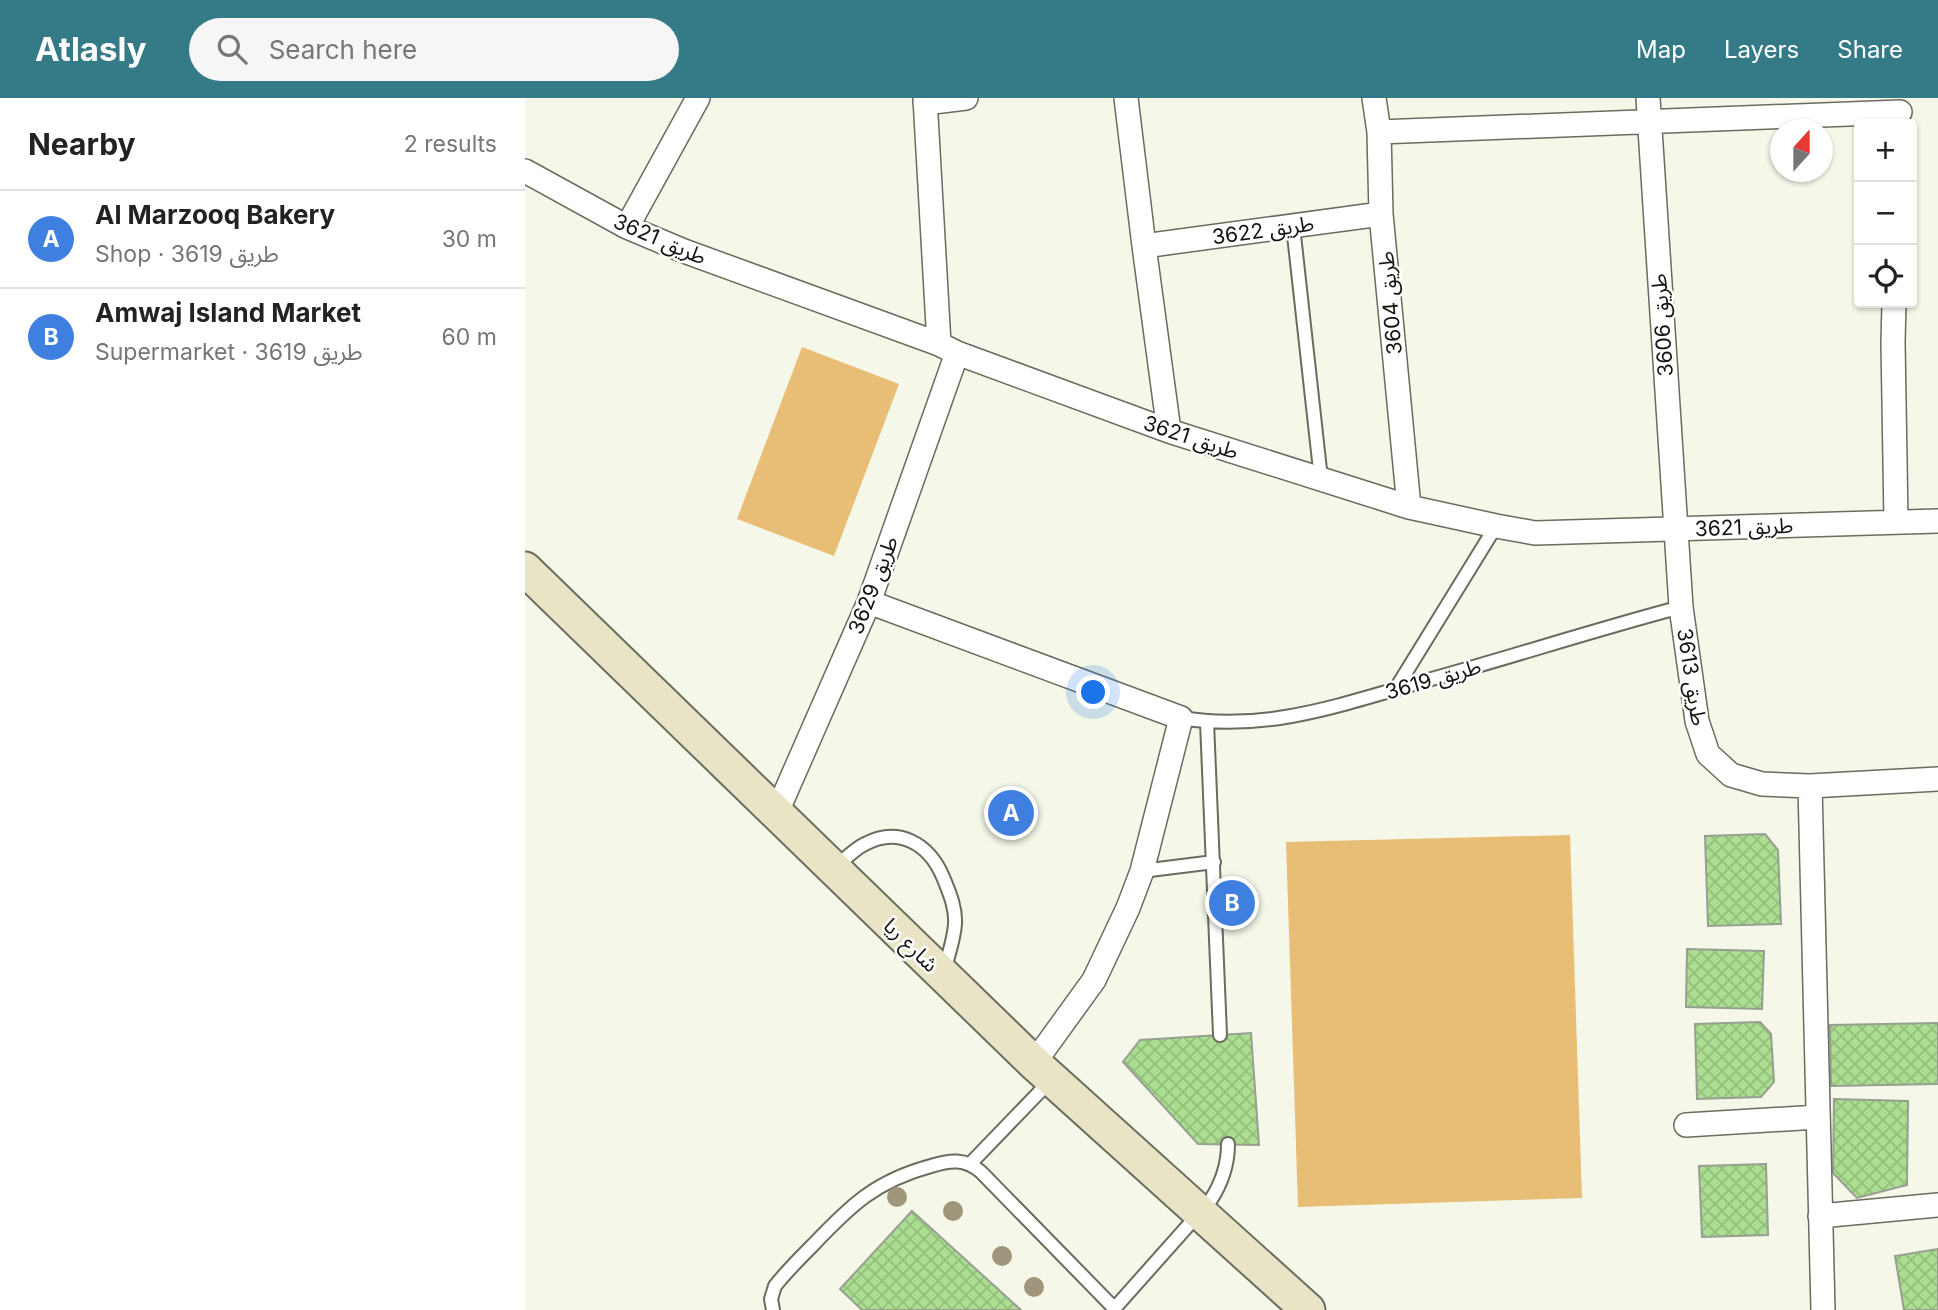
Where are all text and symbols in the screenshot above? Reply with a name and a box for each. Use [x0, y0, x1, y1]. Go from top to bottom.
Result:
search box [189, 18, 679, 81]
text: Atlasly [35, 29, 147, 69]
icon: search [213, 30, 251, 68]
text: Search here [269, 34, 417, 65]
text: Map [1636, 35, 1686, 64]
text: Layers [1724, 35, 1799, 64]
text: Share [1837, 35, 1903, 64]
north arrow [1770, 119, 1833, 182]
map controls [1854, 119, 1917, 308]
button: + [1854, 119, 1917, 182]
text: Nearby [28, 126, 136, 162]
text: 2 results [404, 130, 497, 158]
button: − [1854, 182, 1917, 245]
text: Al Marzooq Bakery [95, 199, 335, 230]
street label: طريق 3621 [609, 208, 710, 271]
street label: طريق 3622 [1210, 210, 1316, 251]
text: A [42, 225, 60, 253]
text: 30 m [442, 225, 497, 253]
text: Shop · طريق 3619 [95, 240, 279, 268]
button: locate [1854, 245, 1917, 308]
street label: طريق 3604 [1373, 250, 1408, 356]
street label: طريق 3606 [1646, 273, 1679, 377]
text: Amwaj Island Market [95, 297, 361, 328]
text: B [43, 323, 59, 351]
text: 60 m [442, 323, 497, 351]
text: Supermarket · طريق 3619 [95, 338, 363, 366]
street label: طريق 3621 [1140, 410, 1242, 465]
street label: طريق 3621 [1694, 513, 1794, 542]
street label: طريق 3629 [843, 532, 904, 638]
street label: طريق 3613 [1671, 626, 1712, 728]
street label: طريق 3619 [1382, 653, 1484, 706]
your location [1076, 675, 1110, 709]
pin: A [988, 787, 1034, 839]
pin: B [1209, 877, 1255, 929]
street label: شارع ريا [876, 913, 944, 979]

